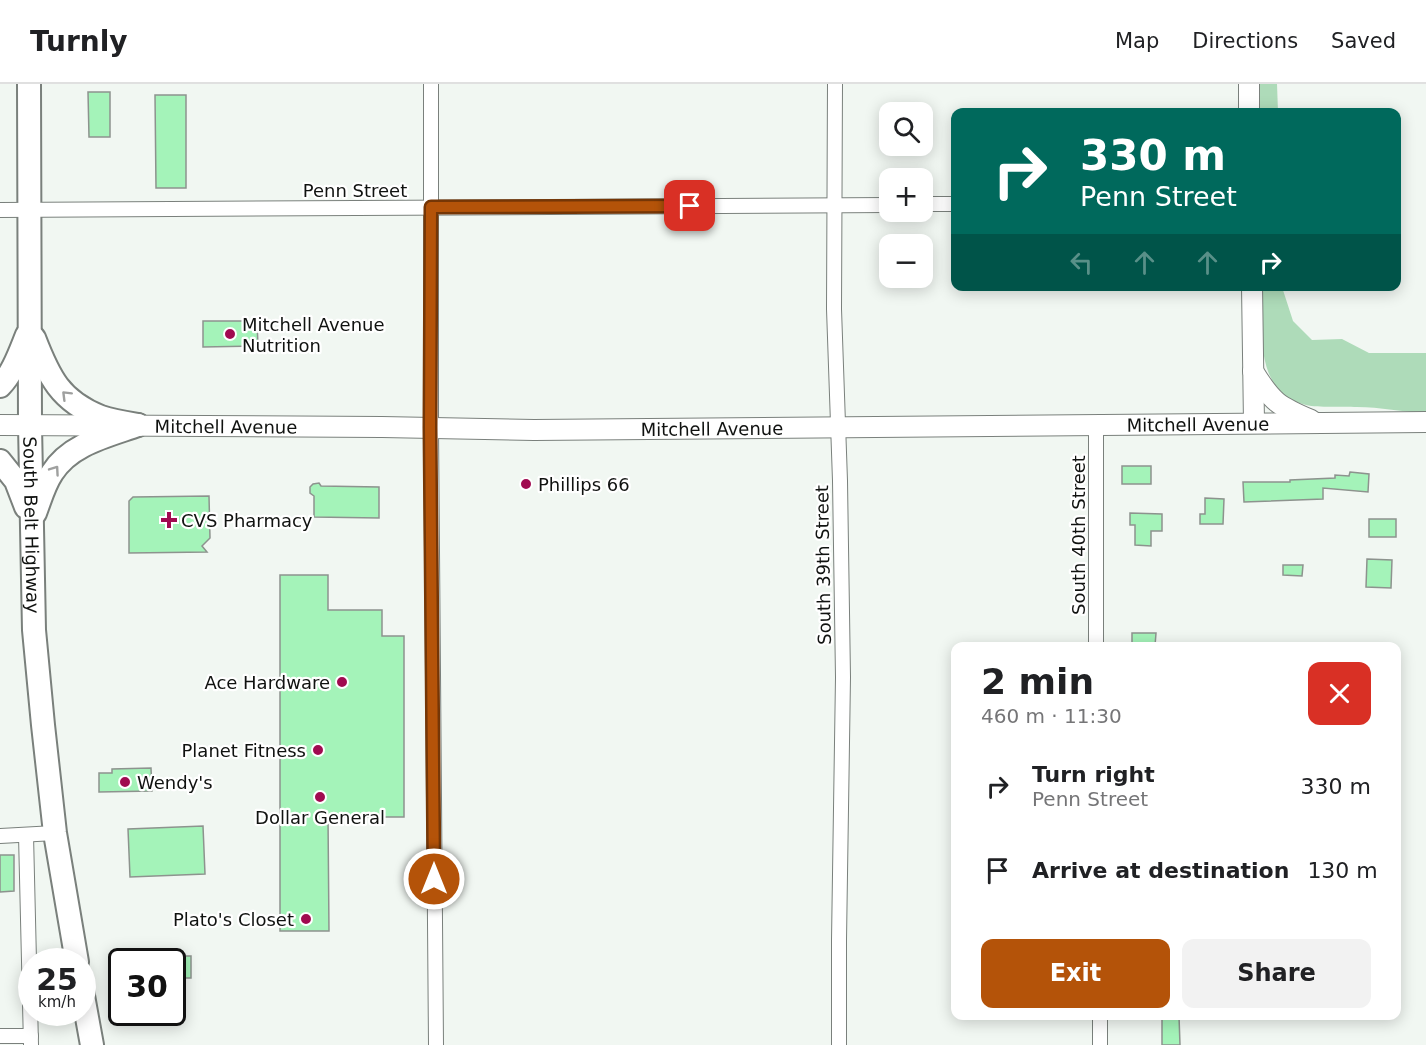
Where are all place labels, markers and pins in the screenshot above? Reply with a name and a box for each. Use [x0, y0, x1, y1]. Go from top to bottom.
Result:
pin [664, 180, 715, 231]
place label: Mitchell Avenue Nutrition [242, 314, 385, 356]
marker: Mitchell Avenue Nutrition [223, 327, 237, 341]
place label: Phillips 66 [538, 474, 630, 495]
marker: Phillips 66 [519, 477, 533, 491]
place label: CVS Pharmacy [181, 510, 313, 531]
marker: CVS Pharmacy [162, 513, 176, 527]
place label: Ace Hardware [204, 672, 330, 693]
marker: Ace Hardware [335, 675, 349, 689]
place label: Planet Fitness [182, 740, 306, 761]
marker: Planet Fitness [311, 743, 325, 757]
place label: Wendy's [137, 772, 213, 793]
marker: Wendy's [118, 775, 132, 789]
marker: Dollar General [313, 790, 327, 804]
place label: Dollar General [255, 807, 385, 828]
place label: Plato's Closet [173, 909, 294, 930]
marker: Plato's Closet [299, 912, 313, 926]

